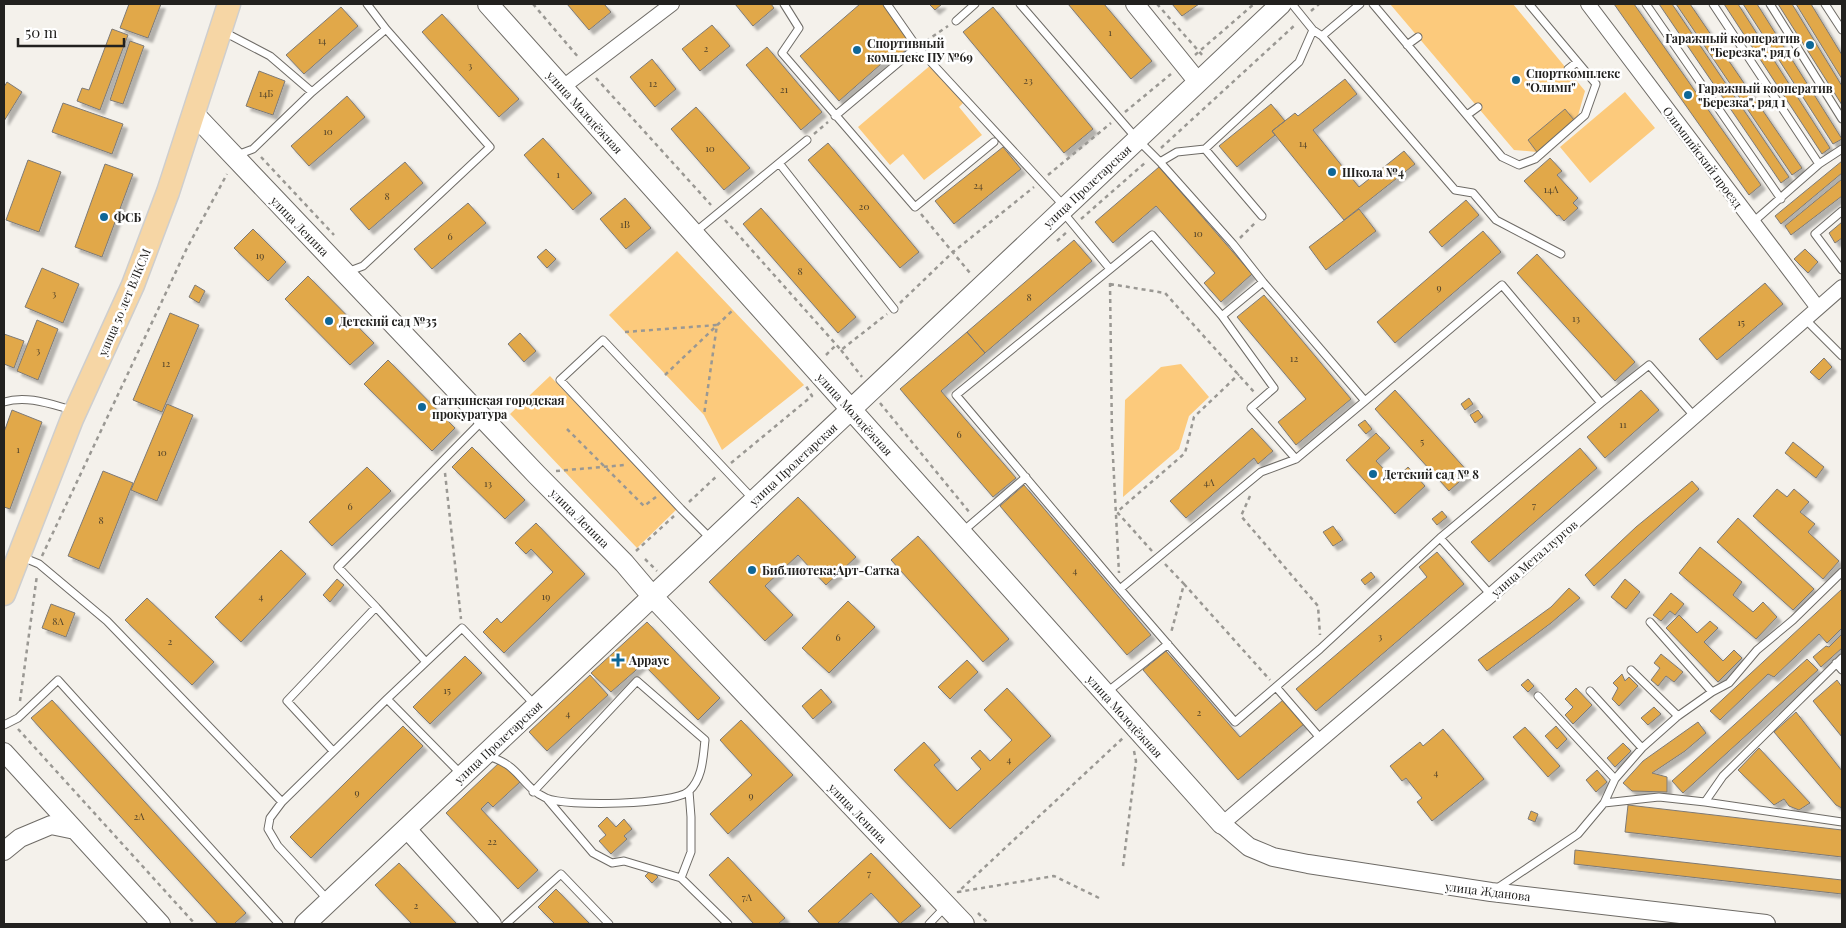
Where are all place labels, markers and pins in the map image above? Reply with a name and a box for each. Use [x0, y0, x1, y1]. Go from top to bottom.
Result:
place label: Гаражный кооператив "Березка", ряд 6 [1665, 30, 1800, 60]
place label: Спортивный комплекс ПУ №69 [867, 35, 973, 65]
marker: Гаражный кооператив "Березка", ряд 6 [1804, 39, 1816, 51]
marker: Спортивный комплекс ПУ №69 [851, 44, 863, 56]
place label: Спорткомплекс "Олимп" [1526, 65, 1620, 95]
marker: Спорткомплекс "Олимп" [1510, 74, 1522, 86]
place label: Гаражный кооператив "Березка", ряд 1 [1698, 80, 1833, 110]
marker: Гаражный кооператив "Березка", ряд 1 [1682, 89, 1694, 101]
place label: Школа №4 [1342, 164, 1404, 180]
marker: Школа №4 [1326, 166, 1338, 178]
place label: ФСБ [114, 209, 142, 225]
marker: ФСБ [98, 211, 110, 223]
place label: Детский сад №35 [339, 313, 437, 329]
marker: Детский сад №35 [323, 315, 335, 327]
place label: Саткинская городская прокуратура [432, 392, 564, 422]
marker: Саткинская городская прокуратура [416, 401, 428, 413]
place label: Детский сад № 8 [1383, 466, 1479, 482]
marker: Детский сад № 8 [1367, 468, 1379, 480]
place label: Библиотека;Арт-Сатка [762, 562, 900, 578]
marker: Библиотека;Арт-Сатка [746, 564, 758, 576]
place label: Арраус [628, 652, 669, 668]
marker: Арраус [611, 653, 625, 667]

